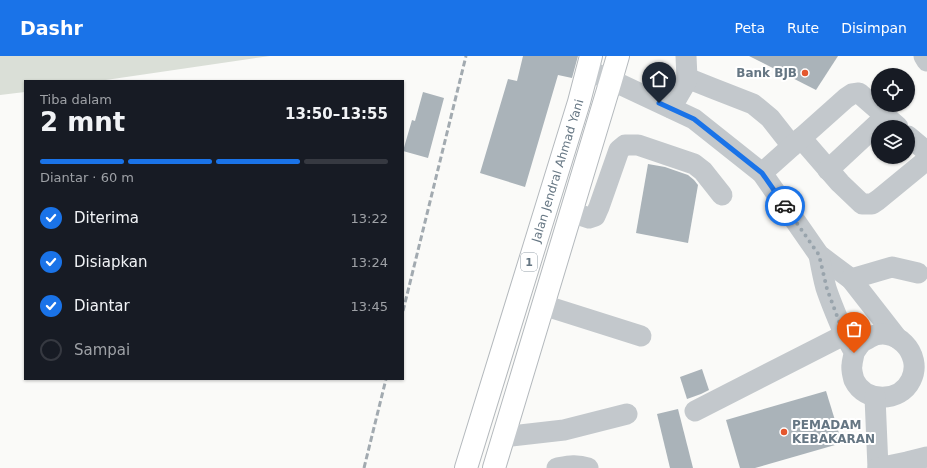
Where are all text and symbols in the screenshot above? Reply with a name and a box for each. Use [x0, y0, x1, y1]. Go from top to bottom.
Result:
text: Dashr [20, 17, 83, 39]
text: Peta [734, 20, 765, 36]
text: Rute [787, 20, 819, 36]
text: Disimpan [841, 20, 907, 36]
pin [642, 62, 676, 103]
place label: Bank BJB [736, 66, 797, 80]
icon: home [648, 68, 670, 90]
marker: Bank BJB [800, 68, 810, 78]
map controls [871, 68, 915, 164]
button: locate [871, 68, 915, 112]
text: Tiba dalam [40, 92, 112, 107]
street label: Jalan Jendral Ahmad Yani [529, 98, 586, 245]
text: 13:50–13:55 [285, 105, 388, 123]
text: 2 mnt [40, 107, 125, 137]
button: layers [871, 120, 915, 164]
text: Diantar · 60 m [40, 170, 134, 185]
courier [765, 186, 805, 226]
icon: car [774, 195, 796, 217]
icon: check [40, 207, 62, 229]
text: Diterima [74, 209, 139, 227]
text: 13:22 [351, 211, 388, 226]
icon: check [40, 251, 62, 273]
text: Disiapkan [74, 253, 148, 271]
road number: 1 [521, 253, 537, 271]
text: 13:24 [351, 255, 388, 270]
icon: check [40, 295, 62, 317]
text: Diantar [74, 297, 130, 315]
text: 13:45 [351, 299, 388, 314]
pin [837, 312, 871, 353]
icon: bag [843, 318, 865, 340]
text: Sampai [74, 341, 130, 359]
place label: PEMADAM KEBAKARAN [792, 418, 875, 446]
marker: PEMADAM KEBAKARAN [779, 427, 789, 437]

